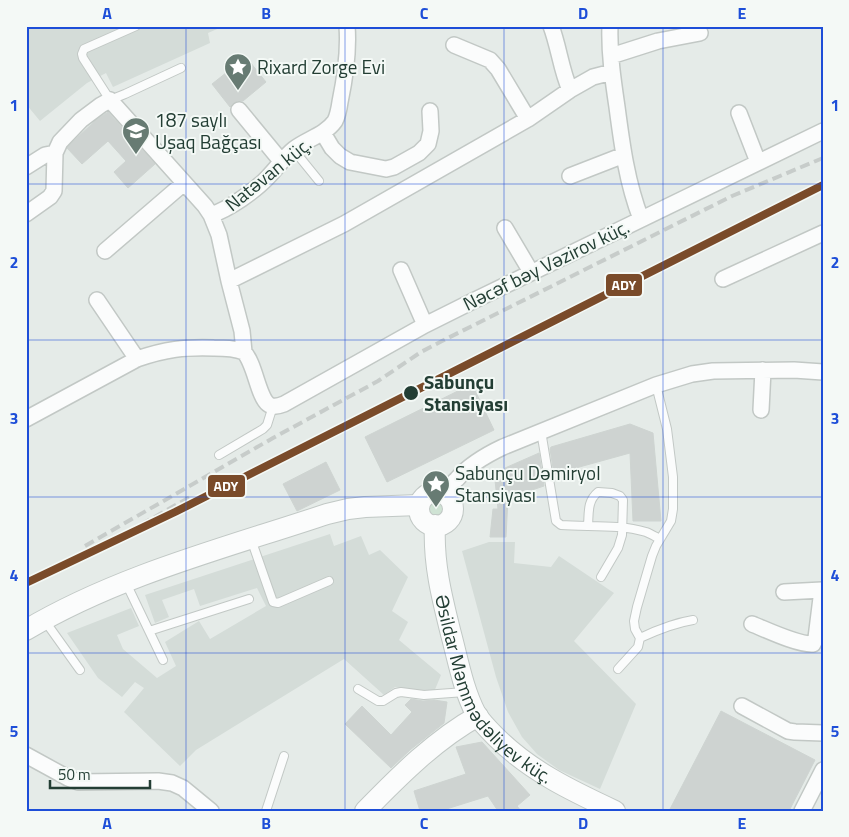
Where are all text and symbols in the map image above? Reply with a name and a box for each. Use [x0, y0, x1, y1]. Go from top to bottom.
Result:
text: A [102, 1, 112, 25]
text: B [261, 1, 271, 25]
text: C [420, 1, 429, 25]
text: D [578, 1, 588, 25]
text: E [738, 1, 747, 25]
place icon: Rixard Zorge Evi [223, 52, 253, 91]
place label: Rixard Zorge Evi [257, 52, 385, 81]
text: 1 [10, 93, 18, 117]
text: 1 [831, 93, 839, 117]
place label: 187 saylı Uşaq Bağçası [155, 105, 261, 156]
school or university icon: 187 saylı Uşaq Bağçası [121, 116, 151, 155]
street label: Natəvan küç. [218, 130, 317, 218]
street label: Nəcəf bəy Vəzirov küç. [458, 212, 634, 318]
text: 2 [10, 250, 18, 274]
text: 2 [831, 250, 839, 274]
line badge: ADY [605, 273, 643, 297]
text: ADY [612, 274, 637, 295]
place label: Sabunçu Stansiyası [424, 367, 508, 418]
marker: Sabunçu Stansiyası [402, 384, 420, 402]
text: 3 [10, 406, 18, 430]
text: 3 [831, 406, 839, 430]
place label: Sabunçu Dəmiryol Stansiyası [455, 458, 601, 509]
place icon: Sabunçu Dəmiryol Stansiyası [421, 469, 451, 508]
line badge: ADY [207, 474, 246, 498]
text: ADY [214, 475, 239, 496]
text: 4 [10, 563, 19, 587]
text: 4 [831, 563, 840, 587]
street label: Əsildar Məmmədəliyev küç. [428, 591, 558, 790]
text: 5 [10, 719, 19, 743]
text: 5 [831, 719, 840, 743]
scale bar [50, 757, 150, 789]
text: 50 m [58, 763, 91, 786]
text: A [102, 811, 112, 835]
text: B [261, 811, 271, 835]
text: C [420, 811, 429, 835]
text: D [578, 811, 588, 835]
text: E [738, 811, 747, 835]

